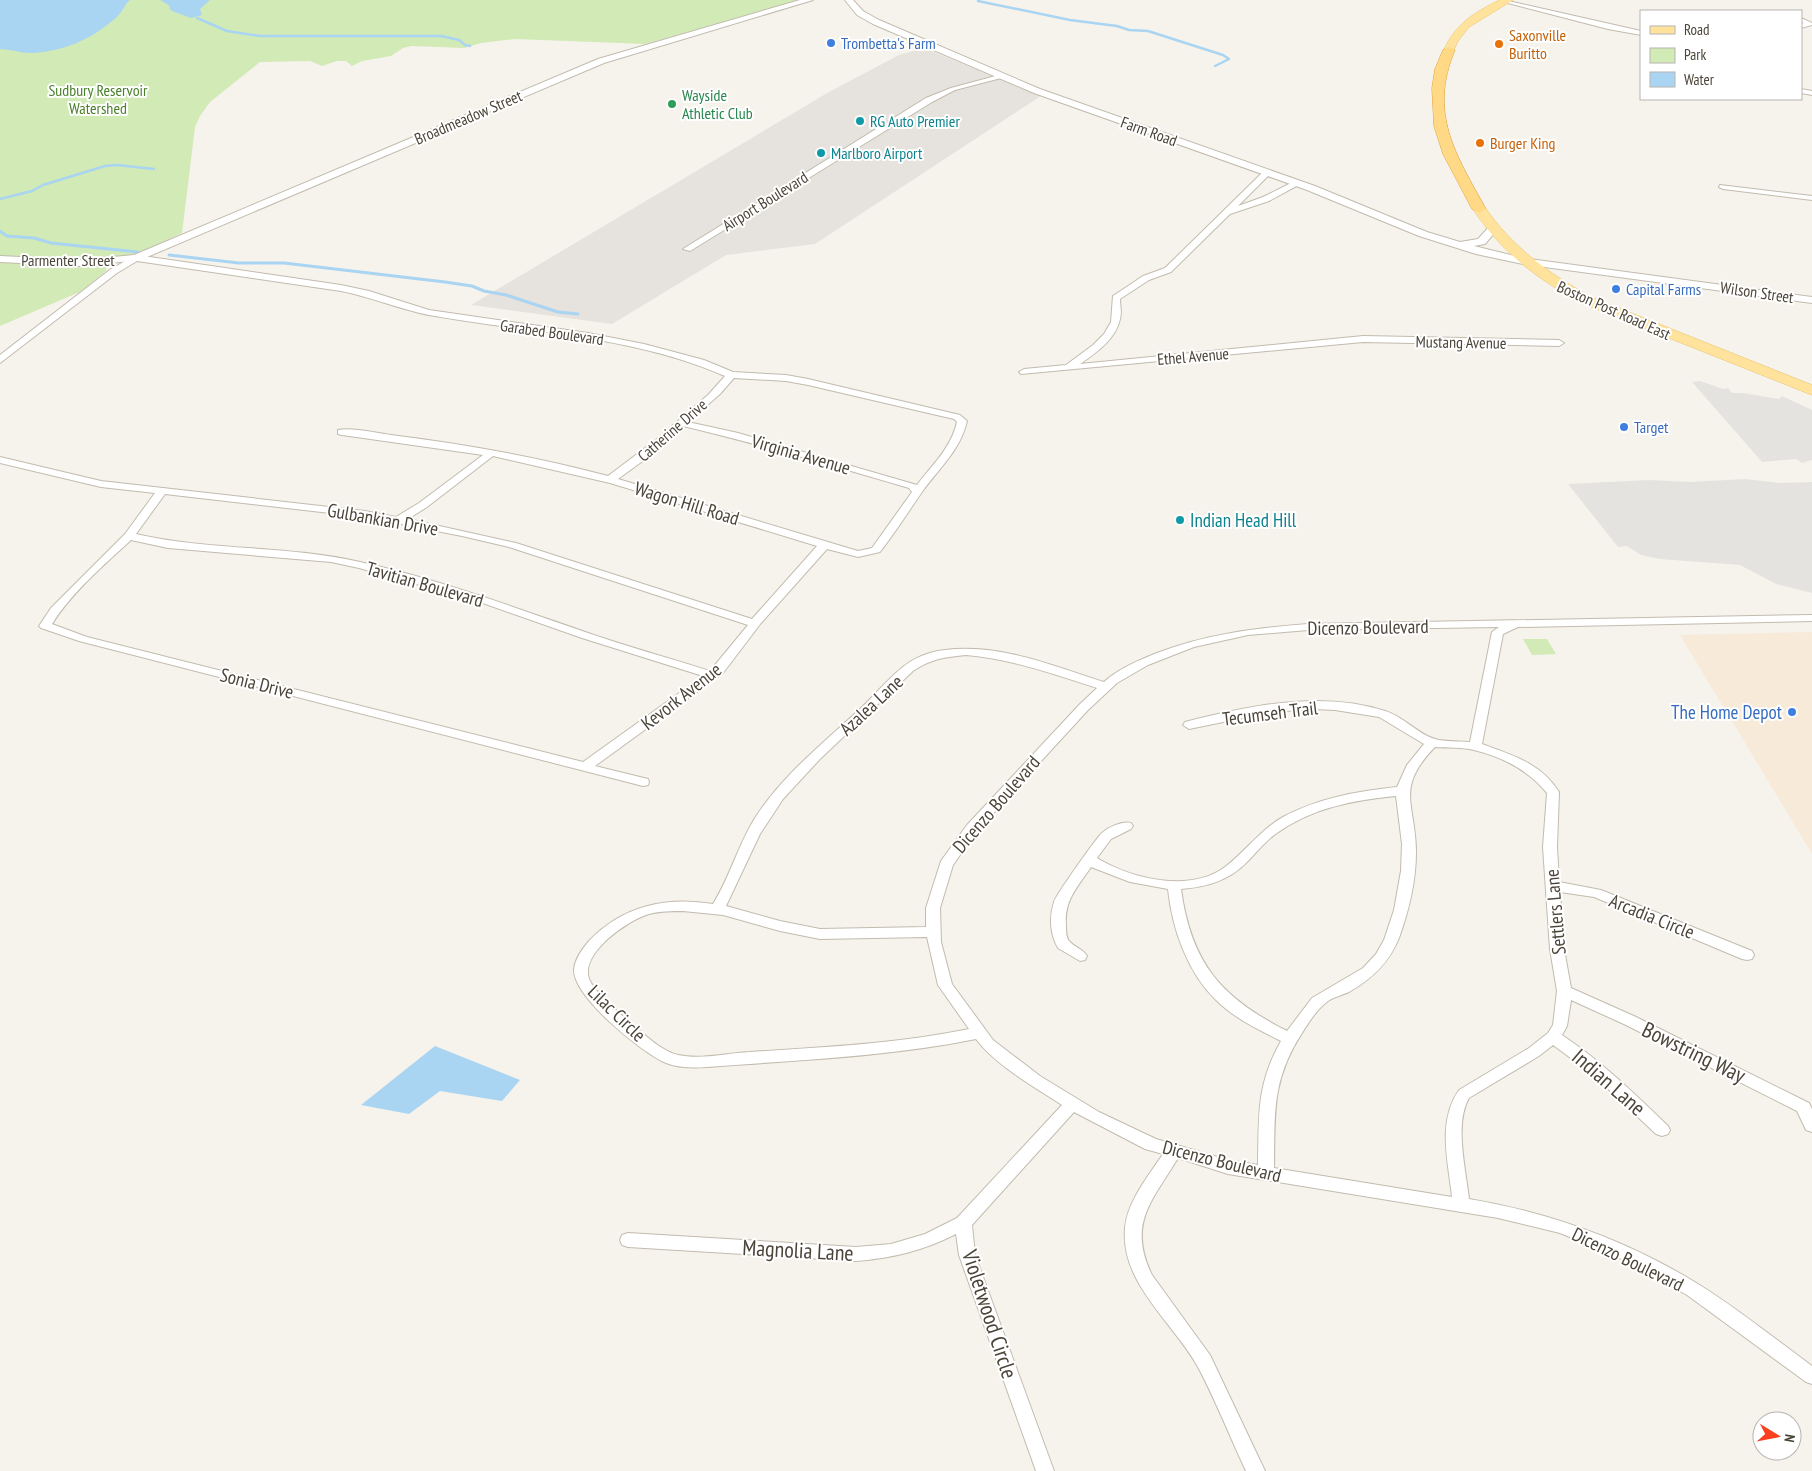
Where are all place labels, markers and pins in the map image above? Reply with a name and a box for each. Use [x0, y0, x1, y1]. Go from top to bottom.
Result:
place label: Saxonville Buritto [1509, 25, 1566, 63]
place label: Trombetta's Farm [841, 33, 936, 53]
marker: Trombetta's Farm [825, 37, 837, 49]
marker: Saxonville Buritto [1493, 38, 1505, 50]
place label: Wayside Athletic Club [682, 85, 753, 123]
marker: Wayside Athletic Club [666, 98, 678, 110]
place label: RG Auto Premier [870, 111, 960, 131]
marker: RG Auto Premier [854, 115, 866, 127]
place label: Burger King [1490, 133, 1555, 153]
marker: Burger King [1474, 137, 1486, 149]
place label: Marlboro Airport [831, 143, 923, 163]
marker: Marlboro Airport [815, 147, 827, 159]
place label: Capital Farms [1626, 279, 1701, 299]
marker: Capital Farms [1610, 283, 1622, 295]
place label: Target [1634, 417, 1669, 437]
marker: Target [1618, 421, 1630, 433]
place label: Indian Head Hill [1190, 508, 1297, 532]
marker: Indian Head Hill [1174, 514, 1186, 526]
place label: The Home Depot [1671, 700, 1783, 724]
marker: The Home Depot [1786, 706, 1798, 718]

